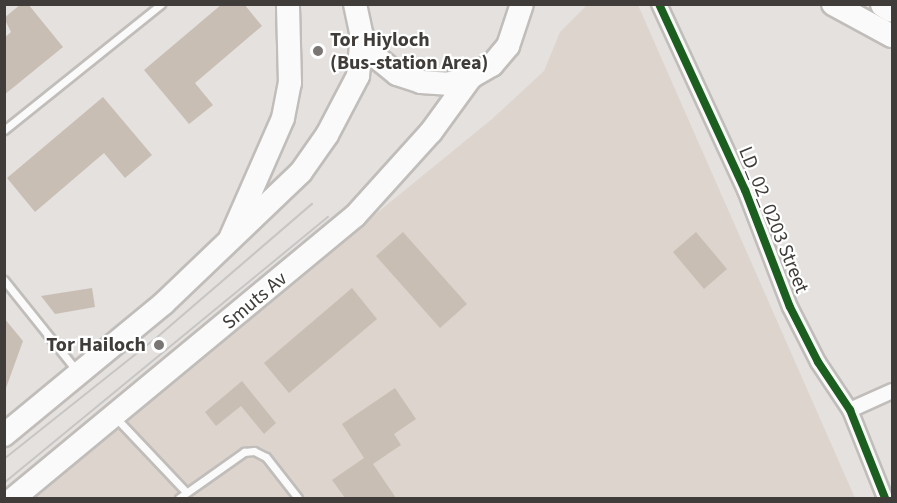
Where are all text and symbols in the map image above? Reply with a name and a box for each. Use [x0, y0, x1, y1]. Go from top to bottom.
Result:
place label: Tor Hiyloch (Bus-station Area) [330, 28, 488, 75]
marker: Tor Hiyloch (Bus-station Area) [311, 44, 325, 58]
street label: LD_02_0203 Street [733, 143, 813, 297]
street label: Smuts Av [218, 267, 292, 335]
place label: Tor Hailoch [46, 333, 146, 357]
marker: Tor Hailoch [150, 336, 168, 354]

